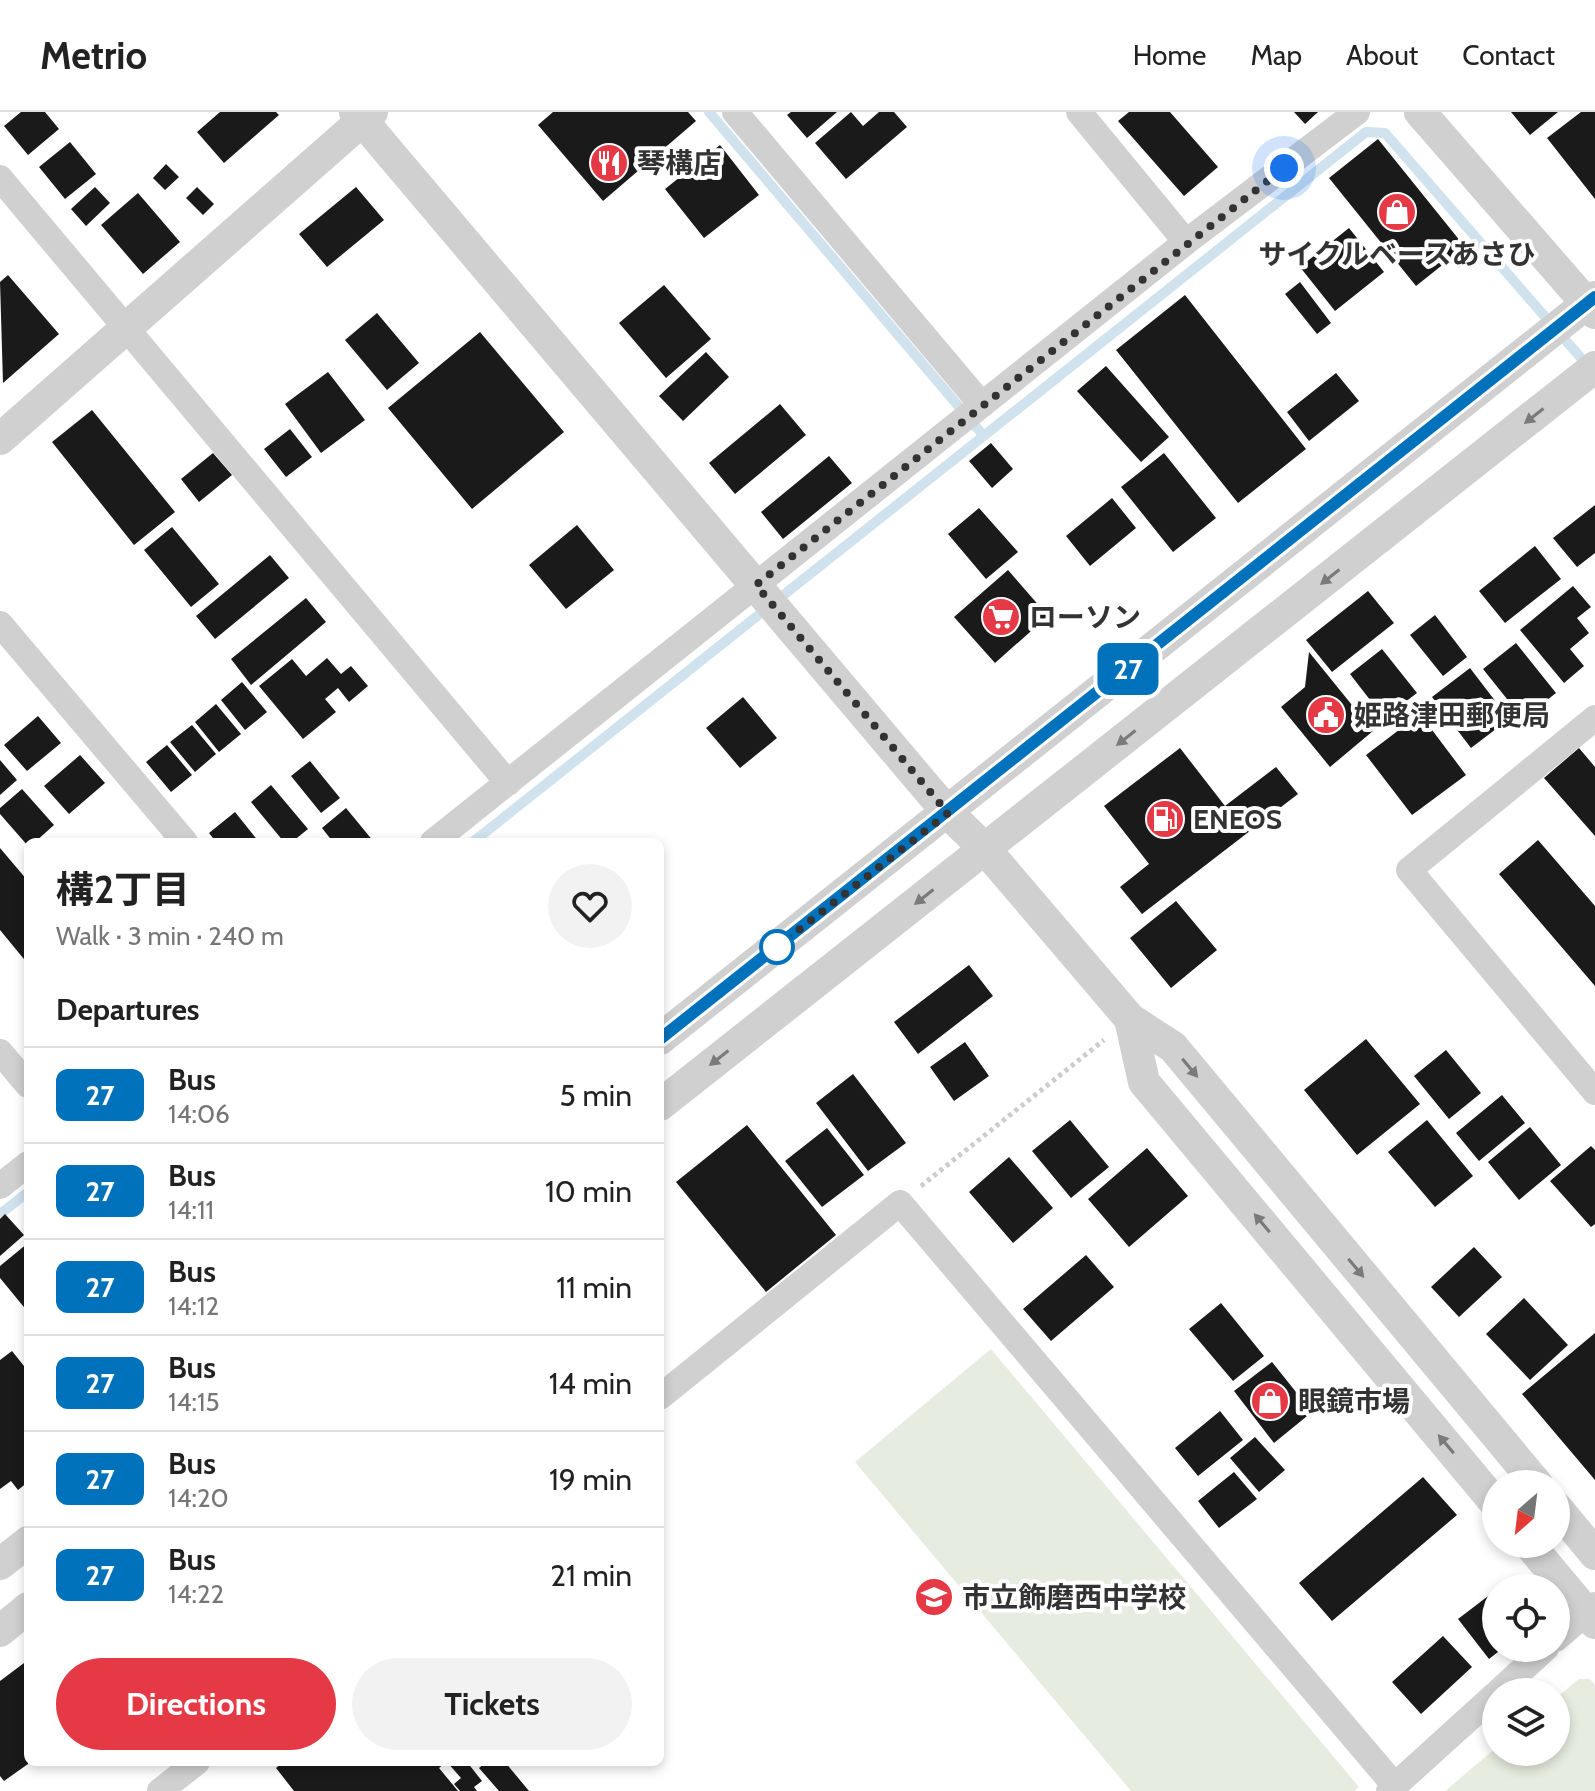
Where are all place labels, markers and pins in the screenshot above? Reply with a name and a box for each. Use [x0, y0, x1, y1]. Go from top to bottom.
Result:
restaurant icon: 琴構店 [588, 142, 630, 184]
place label: 琴構店 [637, 146, 721, 180]
shop icon: サイクルベースあさひ [1376, 191, 1418, 233]
place label: サイクルベースあさひ [1258, 237, 1536, 271]
supermarket icon: ローソン [980, 596, 1022, 638]
place label: ローソン [1029, 600, 1141, 634]
public building icon: 姫路津田郵便局 [1305, 694, 1347, 736]
place label: 姫路津田郵便局 [1354, 698, 1550, 732]
fuel station icon: ENEOS [1144, 798, 1186, 840]
place label: ENEOS [1193, 802, 1282, 836]
unlabelled marker [760, 930, 794, 964]
shop icon: 眼鏡市場 [1249, 1380, 1291, 1422]
place label: 眼鏡市場 [1298, 1384, 1410, 1418]
school or university icon: 市立飾磨西中学校 [913, 1576, 955, 1618]
place label: 市立飾磨西中学校 [962, 1580, 1186, 1614]

